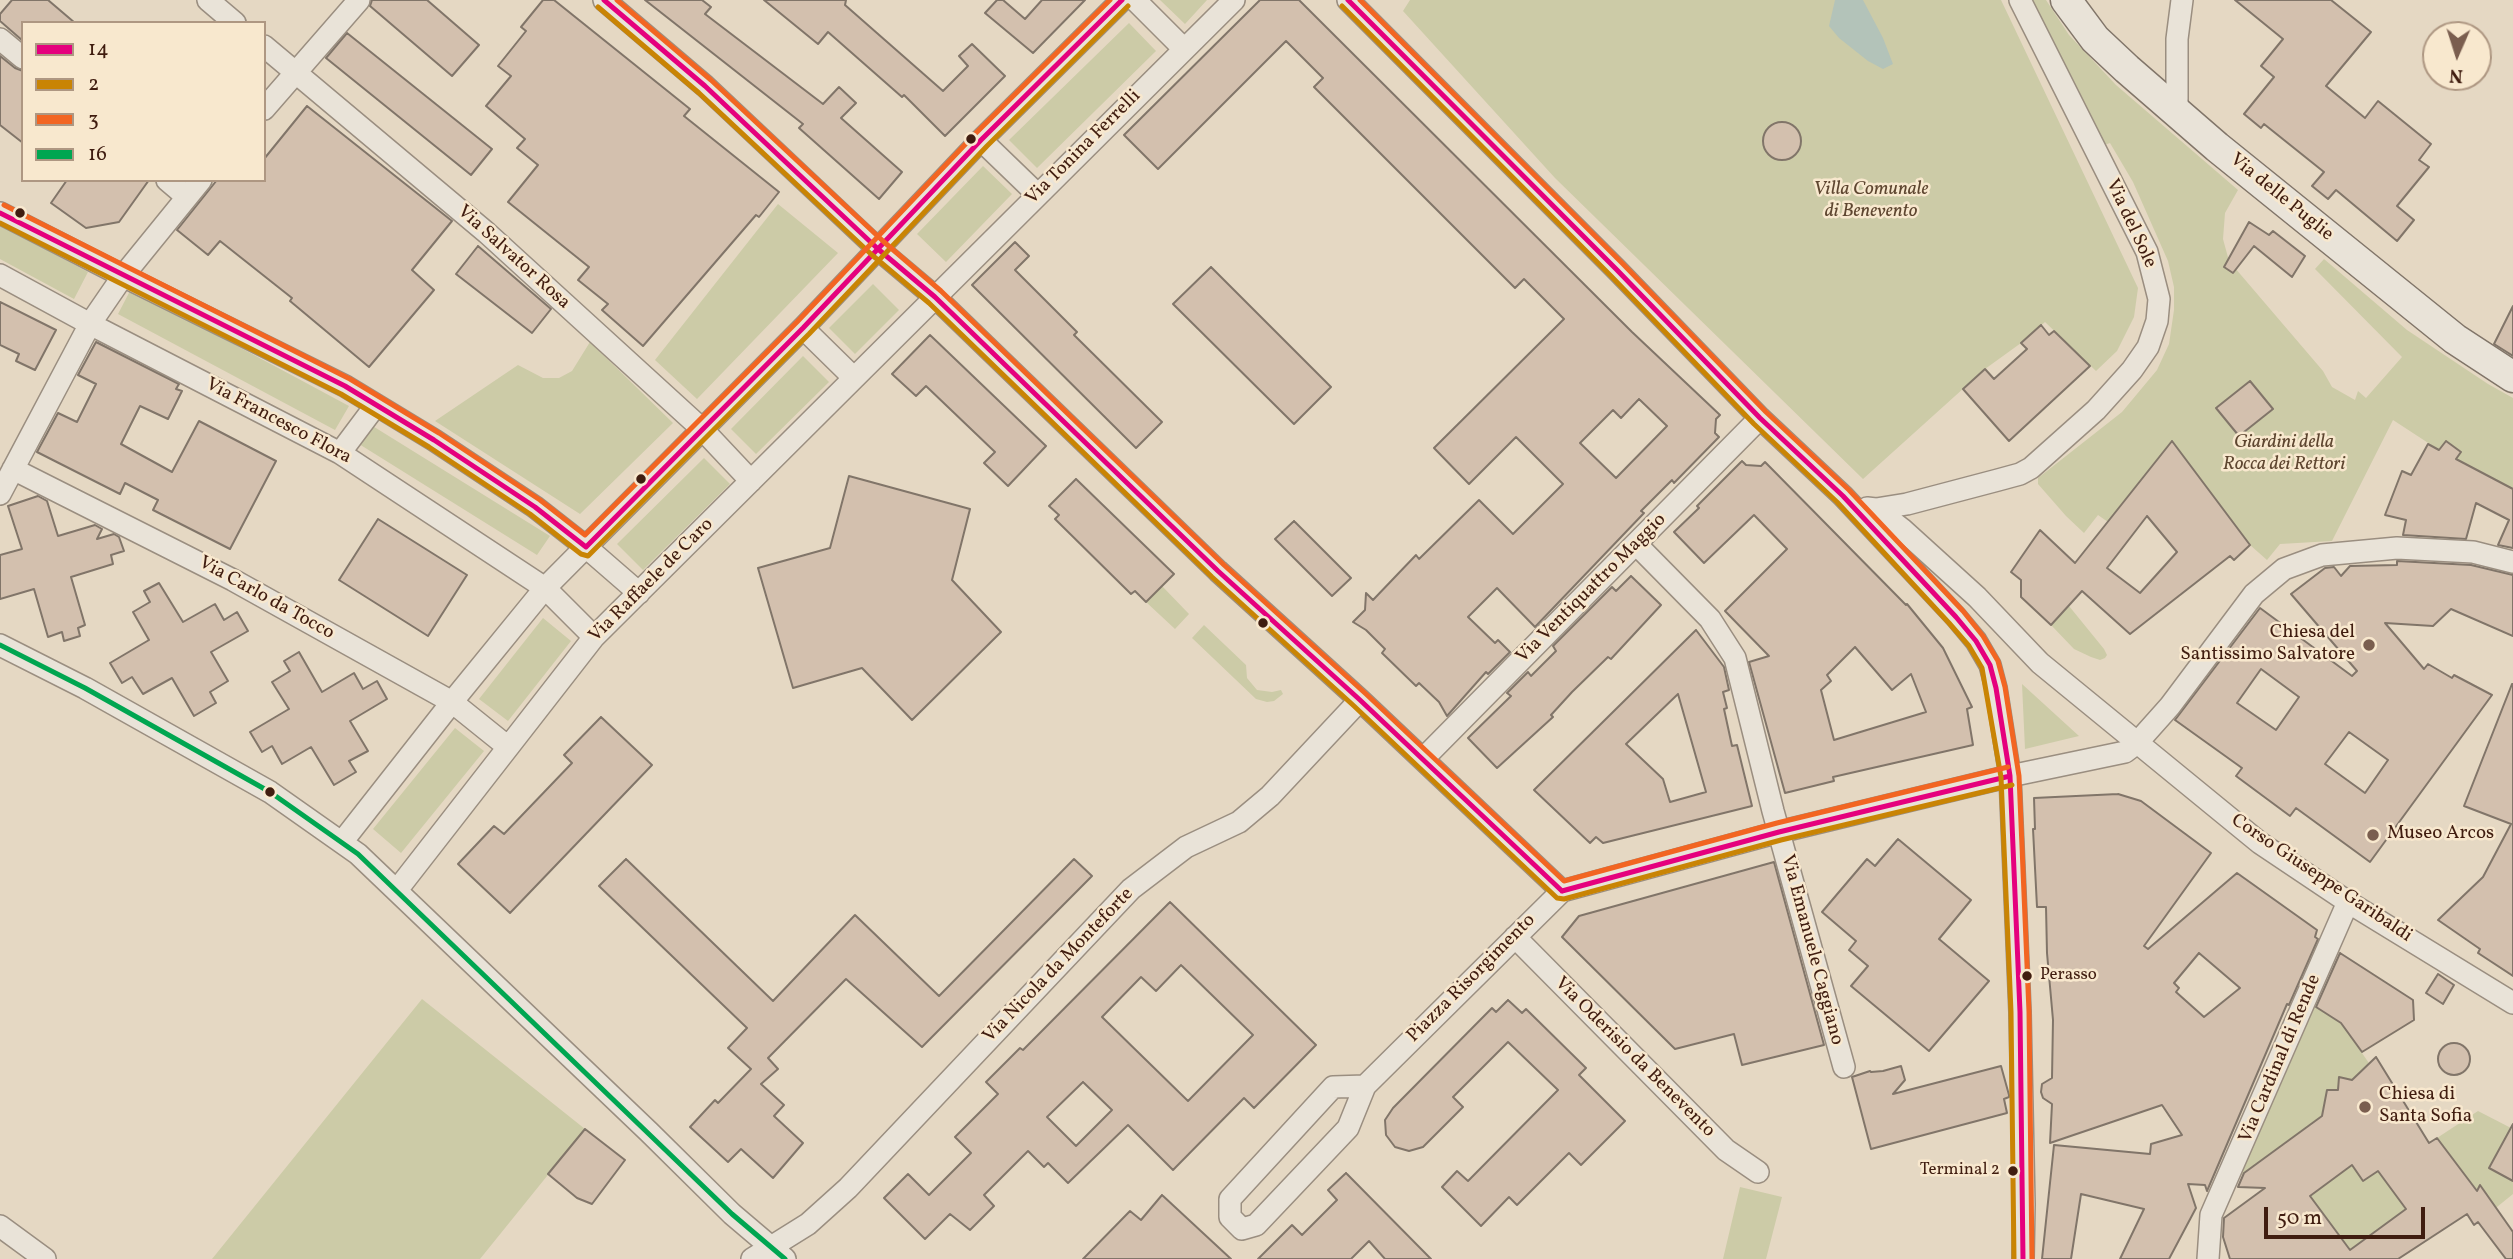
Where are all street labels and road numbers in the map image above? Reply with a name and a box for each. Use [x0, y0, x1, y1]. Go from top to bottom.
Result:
street label: Via Tonina Ferrelli [1022, 86, 1146, 210]
street label: Via delle Puglie [2225, 149, 2337, 247]
street label: Via del Sole [2100, 176, 2160, 272]
street label: Via Salvator Rosa [452, 201, 574, 315]
street label: Via Francesco Flora [201, 374, 355, 470]
street label: Via Ventiquattro Maggio [1512, 509, 1672, 669]
street label: Via Raffaele de Caro [585, 514, 719, 648]
street label: Via Carlo da Tocco [194, 552, 338, 646]
street label: Corso Giuseppe Garibaldi [2226, 810, 2416, 948]
street label: Via Emanuele Caggiano [1775, 852, 1847, 1048]
street label: Via Nicola da Monteforte [979, 884, 1139, 1048]
street label: Piazza Risorgimento [1403, 910, 1541, 1048]
street label: Via Cardinal di Rende [2235, 971, 2327, 1147]
street label: Via Oderisio da Benevento [1549, 973, 1719, 1143]

